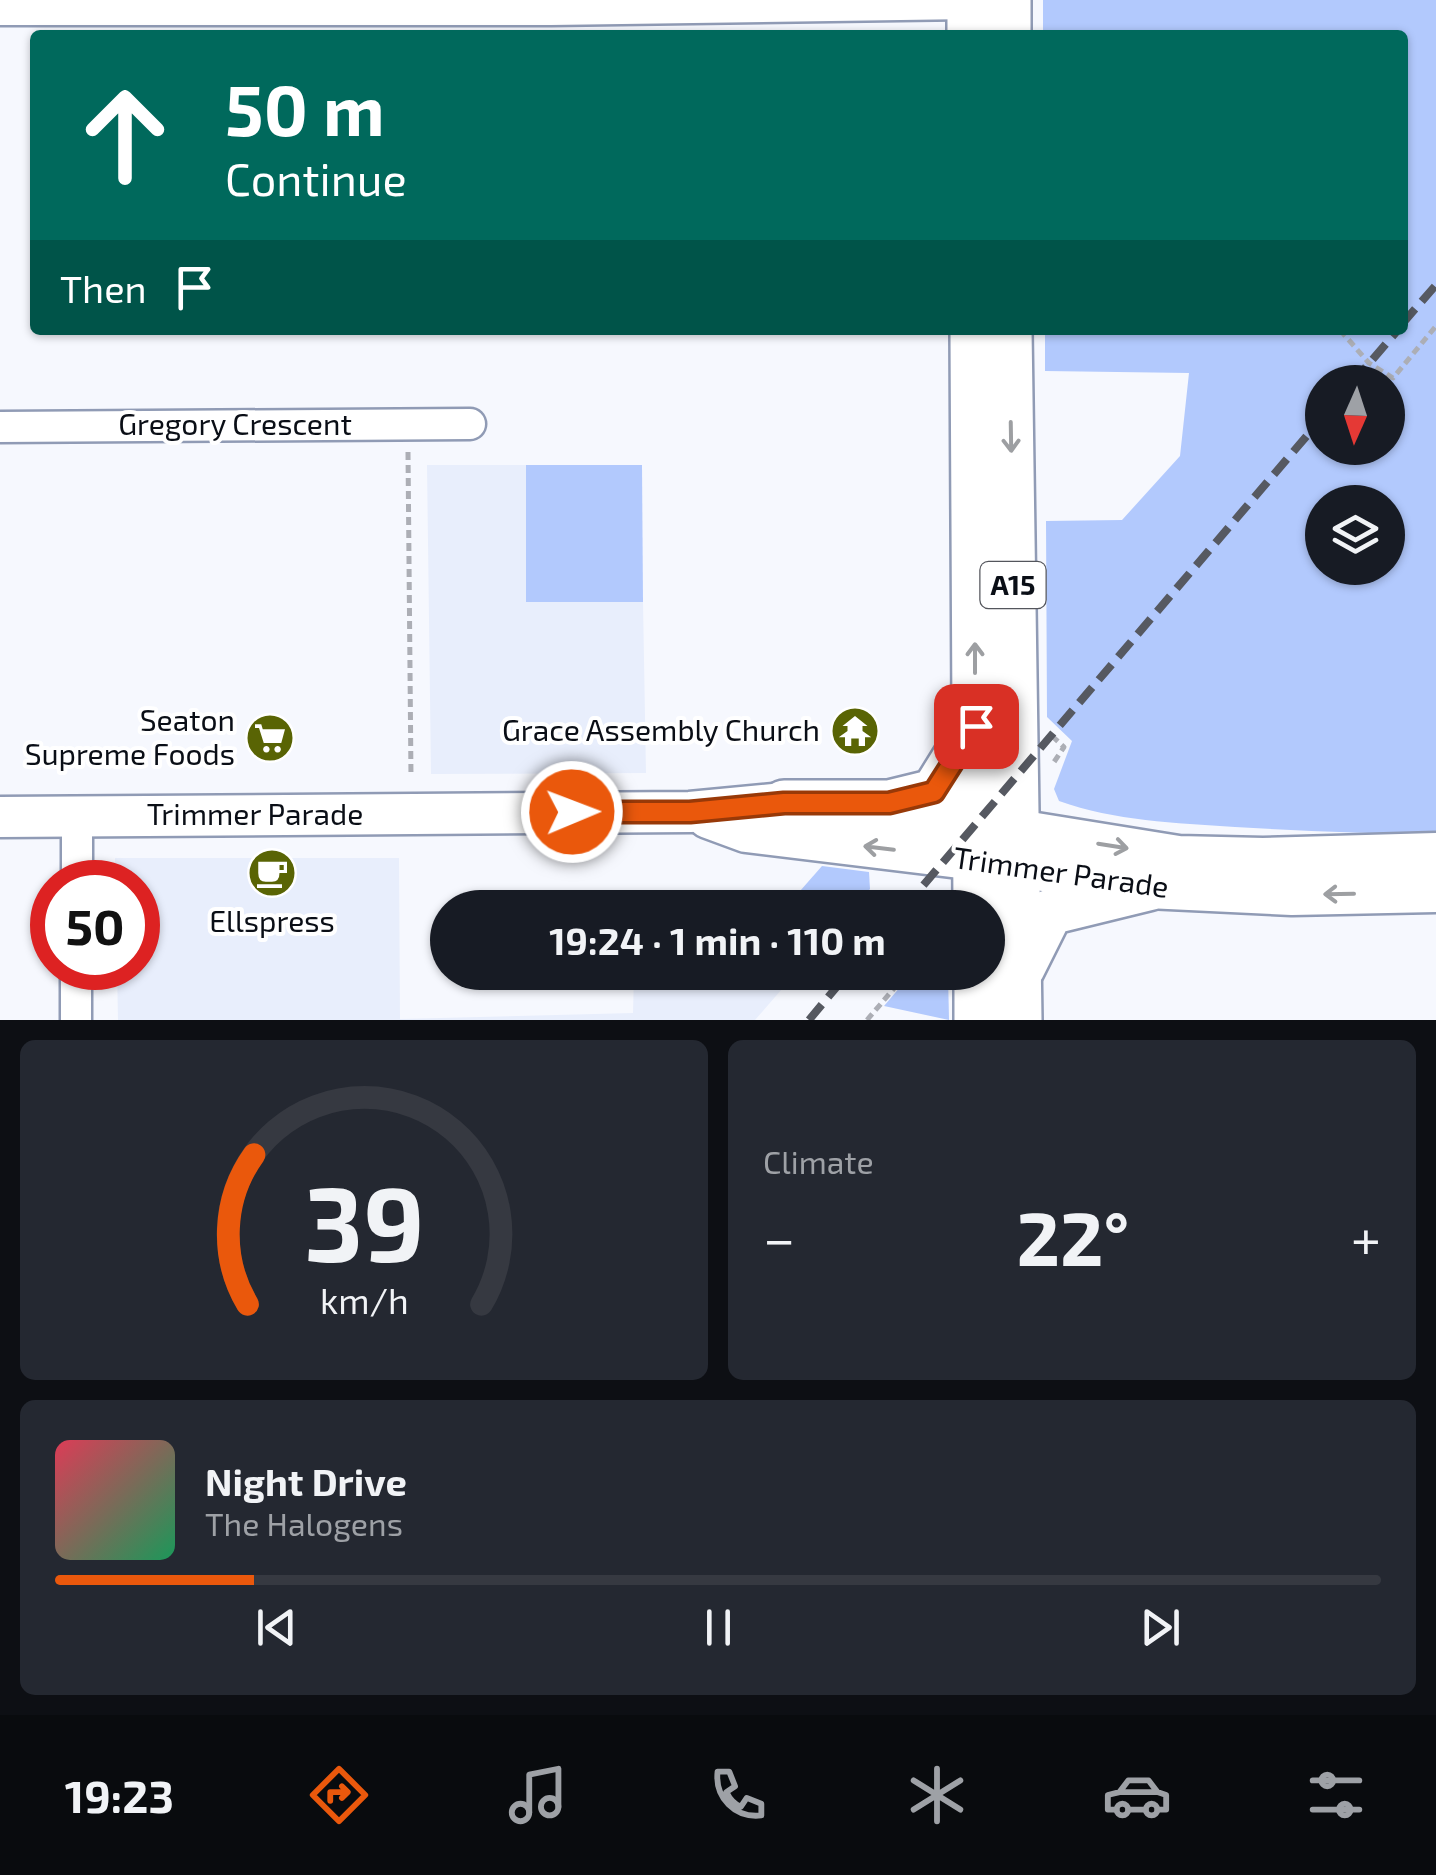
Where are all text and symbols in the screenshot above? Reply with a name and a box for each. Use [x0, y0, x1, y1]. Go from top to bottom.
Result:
text: 50 m [225, 66, 385, 150]
icon: ahead [60, 70, 190, 200]
text: Continue [225, 151, 407, 205]
icon: arrive [167, 260, 222, 315]
text: Then [60, 265, 147, 311]
north arrow [1305, 365, 1405, 465]
map controls [1305, 365, 1405, 585]
street label: Gregory Crescent [118, 405, 352, 441]
one-way arrow [1001, 421, 1020, 453]
button: layers [1305, 485, 1405, 585]
road number: A15 [980, 562, 1046, 608]
one-way arrow [966, 643, 984, 676]
pin [934, 684, 1019, 769]
icon: arrive [949, 699, 1004, 754]
place label: Seaton Supreme Foods [25, 701, 235, 771]
temple icon: Grace Assembly Church [829, 705, 881, 757]
place label: Grace Assembly Church [502, 711, 820, 747]
supermarket icon: Seaton Supreme Foods [244, 712, 296, 764]
position arrow [520, 760, 624, 864]
street label: Trimmer Parade [147, 795, 363, 831]
one-way arrow [1096, 837, 1129, 855]
one-way arrow [864, 838, 896, 857]
street label: Trimmer Parade [951, 838, 1171, 904]
cafe icon: Ellspress [246, 847, 298, 899]
speed limit sign: 50 [30, 860, 160, 990]
one-way arrow [1323, 885, 1355, 904]
place label: Ellspress [209, 902, 335, 938]
text: 19:24 · 1 min · 110 m [549, 917, 886, 963]
text: Climate [763, 1142, 874, 1180]
text: 39 [304, 1158, 424, 1283]
text: 22° [1016, 1191, 1129, 1281]
text: − [763, 1204, 795, 1270]
text: + [1351, 1204, 1381, 1270]
text: km/h [320, 1278, 408, 1321]
text: Night Drive [205, 1458, 407, 1504]
text: The Halogens [205, 1504, 403, 1542]
icon: previous [249, 1600, 304, 1655]
icon: pause [691, 1600, 746, 1655]
icon: next [1133, 1600, 1188, 1655]
icon: directions [304, 1760, 374, 1830]
icon: music [503, 1760, 573, 1830]
icon: phone [703, 1760, 773, 1830]
icon: climate [902, 1760, 972, 1830]
icon: car [1102, 1760, 1172, 1830]
icon: filters [1301, 1760, 1371, 1830]
text: 19:23 [65, 1768, 174, 1822]

